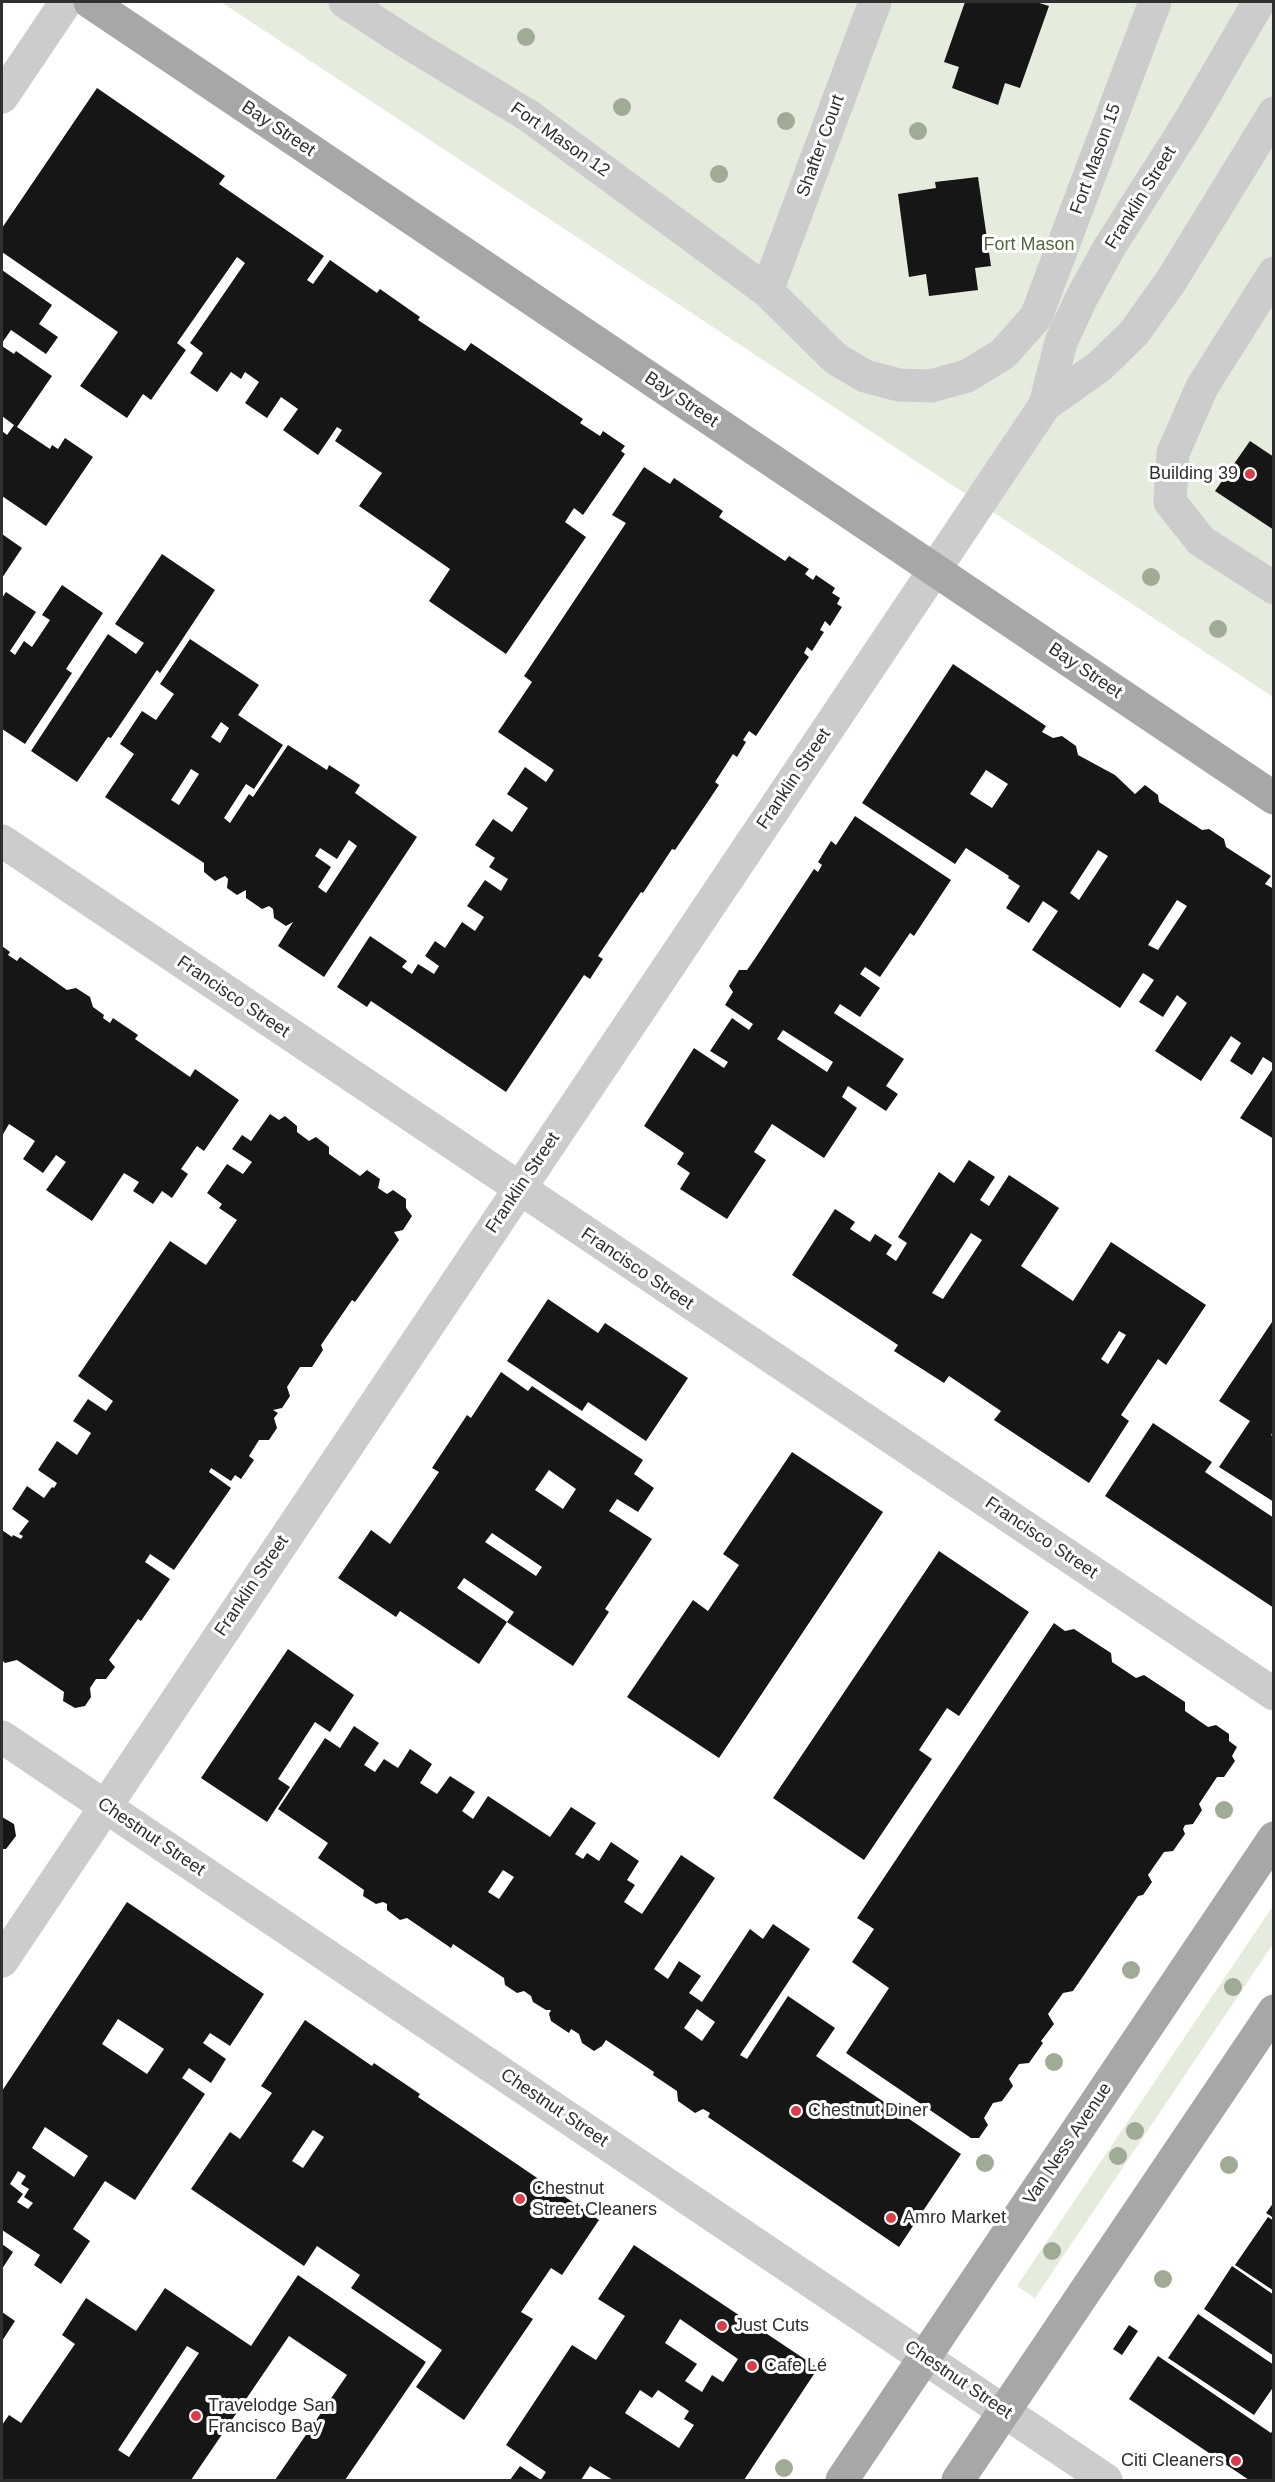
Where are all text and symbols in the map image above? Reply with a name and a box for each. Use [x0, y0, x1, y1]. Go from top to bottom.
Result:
street label: Shafter Court [793, 92, 849, 200]
street label: Bay Street [237, 97, 319, 161]
street label: Fort Mason 12 [506, 98, 614, 182]
street label: Fort Mason 15 [1066, 101, 1126, 217]
street label: Franklin Street [1101, 143, 1181, 253]
park label: Fort Mason [983, 234, 1075, 256]
street label: Bay Street [640, 368, 722, 432]
place label: Building 39 [1149, 463, 1238, 485]
marker: Building 39 [1243, 467, 1257, 481]
street label: Bay Street [1044, 639, 1126, 703]
street label: Franklin Street [752, 724, 836, 834]
street label: Francisco Street [173, 951, 293, 1043]
street label: Franklin Street [481, 1128, 565, 1238]
street label: Francisco Street [577, 1223, 697, 1315]
street label: Francisco Street [981, 1492, 1101, 1584]
street label: Franklin Street [210, 1531, 294, 1641]
street label: Chestnut Street [93, 1793, 209, 1881]
street label: Chestnut Street [496, 2064, 612, 2152]
street label: Van Ness Avenue [1019, 2079, 1117, 2209]
place label: Chestnut Diner [808, 2100, 928, 2122]
marker: Chestnut Diner [789, 2104, 803, 2118]
place label: Chestnut Street Cleaners [532, 2178, 657, 2220]
marker: Chestnut Street Cleaners [513, 2192, 527, 2206]
place label: Amro Market [903, 2207, 1006, 2229]
marker: Amro Market [884, 2211, 898, 2225]
place label: Just Cuts [734, 2315, 809, 2337]
marker: Just Cuts [715, 2319, 729, 2333]
street label: Chestnut Street [900, 2336, 1016, 2424]
place label: Cafe Lé [764, 2355, 827, 2377]
marker: Cafe Lé [745, 2359, 759, 2373]
place label: Travelodge San Francisco Bay [208, 2395, 334, 2438]
marker: Travelodge San Francisco Bay [189, 2409, 203, 2423]
place label: Citi Cleaners [1121, 2450, 1224, 2472]
marker: Citi Cleaners [1229, 2454, 1243, 2468]

